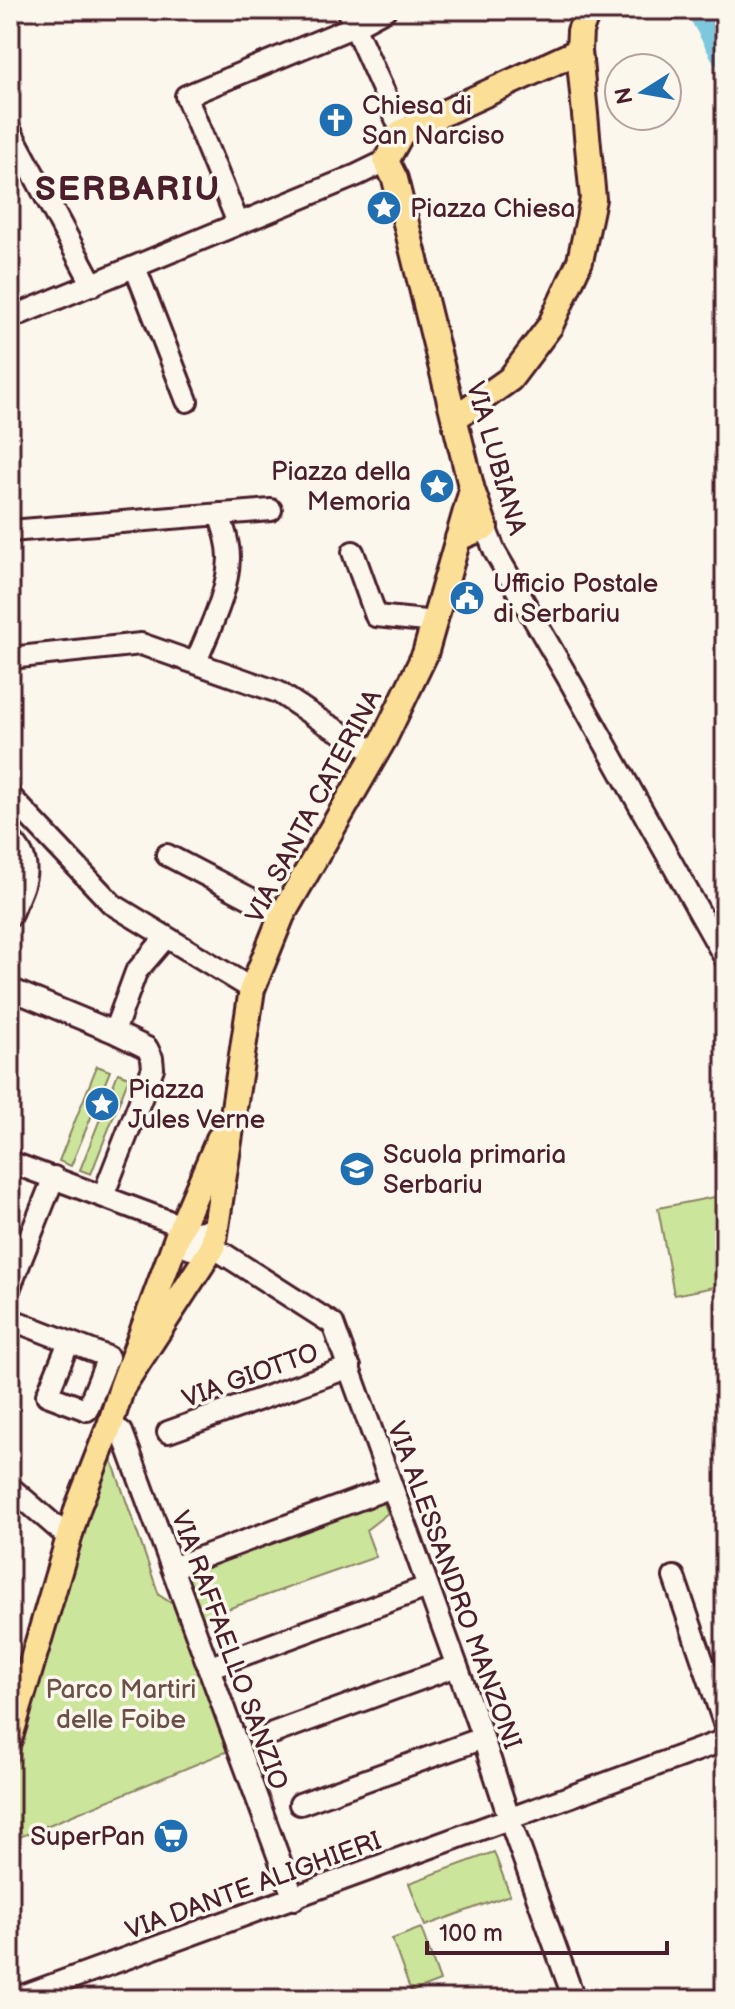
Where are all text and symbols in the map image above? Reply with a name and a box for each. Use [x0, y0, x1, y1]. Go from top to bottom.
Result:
north arrow [603, 52, 683, 132]
text: N [610, 85, 640, 106]
place label: Chiesa di San Narciso [362, 91, 505, 152]
church icon: Chiesa di San Narciso [317, 101, 355, 139]
district label: SERBARIU [35, 169, 221, 210]
place icon: Piazza Chiesa [365, 189, 403, 227]
place label: Piazza Chiesa [410, 194, 575, 225]
street label: VIA LUBIANA [459, 378, 532, 539]
place label: Piazza della Memoria [271, 457, 411, 518]
place icon: Piazza della Memoria [418, 467, 456, 505]
place label: Ufficio Postale di Serbariu [493, 569, 658, 630]
public building icon: Ufficio Postale di Serbariu [448, 579, 486, 617]
street label: VIA SANTA CATERINA [240, 685, 389, 929]
place label: Piazza Jules Verne [128, 1075, 265, 1136]
place icon: Piazza Jules Verne [83, 1085, 121, 1123]
place label: Scuola primaria Serbariu [383, 1140, 566, 1201]
school or university icon: Scuola primaria Serbariu [338, 1150, 376, 1188]
street label: VIA GIOTTO [178, 1337, 323, 1415]
street label: VIA ALESSANDRO MANZONI [380, 1418, 527, 1754]
street label: VIA RAFFAELLO SANZIO [164, 1507, 294, 1794]
park label: Parco Martiri delle Foibe [46, 1675, 196, 1736]
supermarket icon: SuperPan [152, 1817, 190, 1855]
place label: SuperPan [30, 1822, 145, 1853]
street label: VIA DANTE ALIGHIERI [122, 1826, 385, 1947]
scale bar [427, 1905, 667, 1955]
text: 100 m [439, 1919, 503, 1948]

